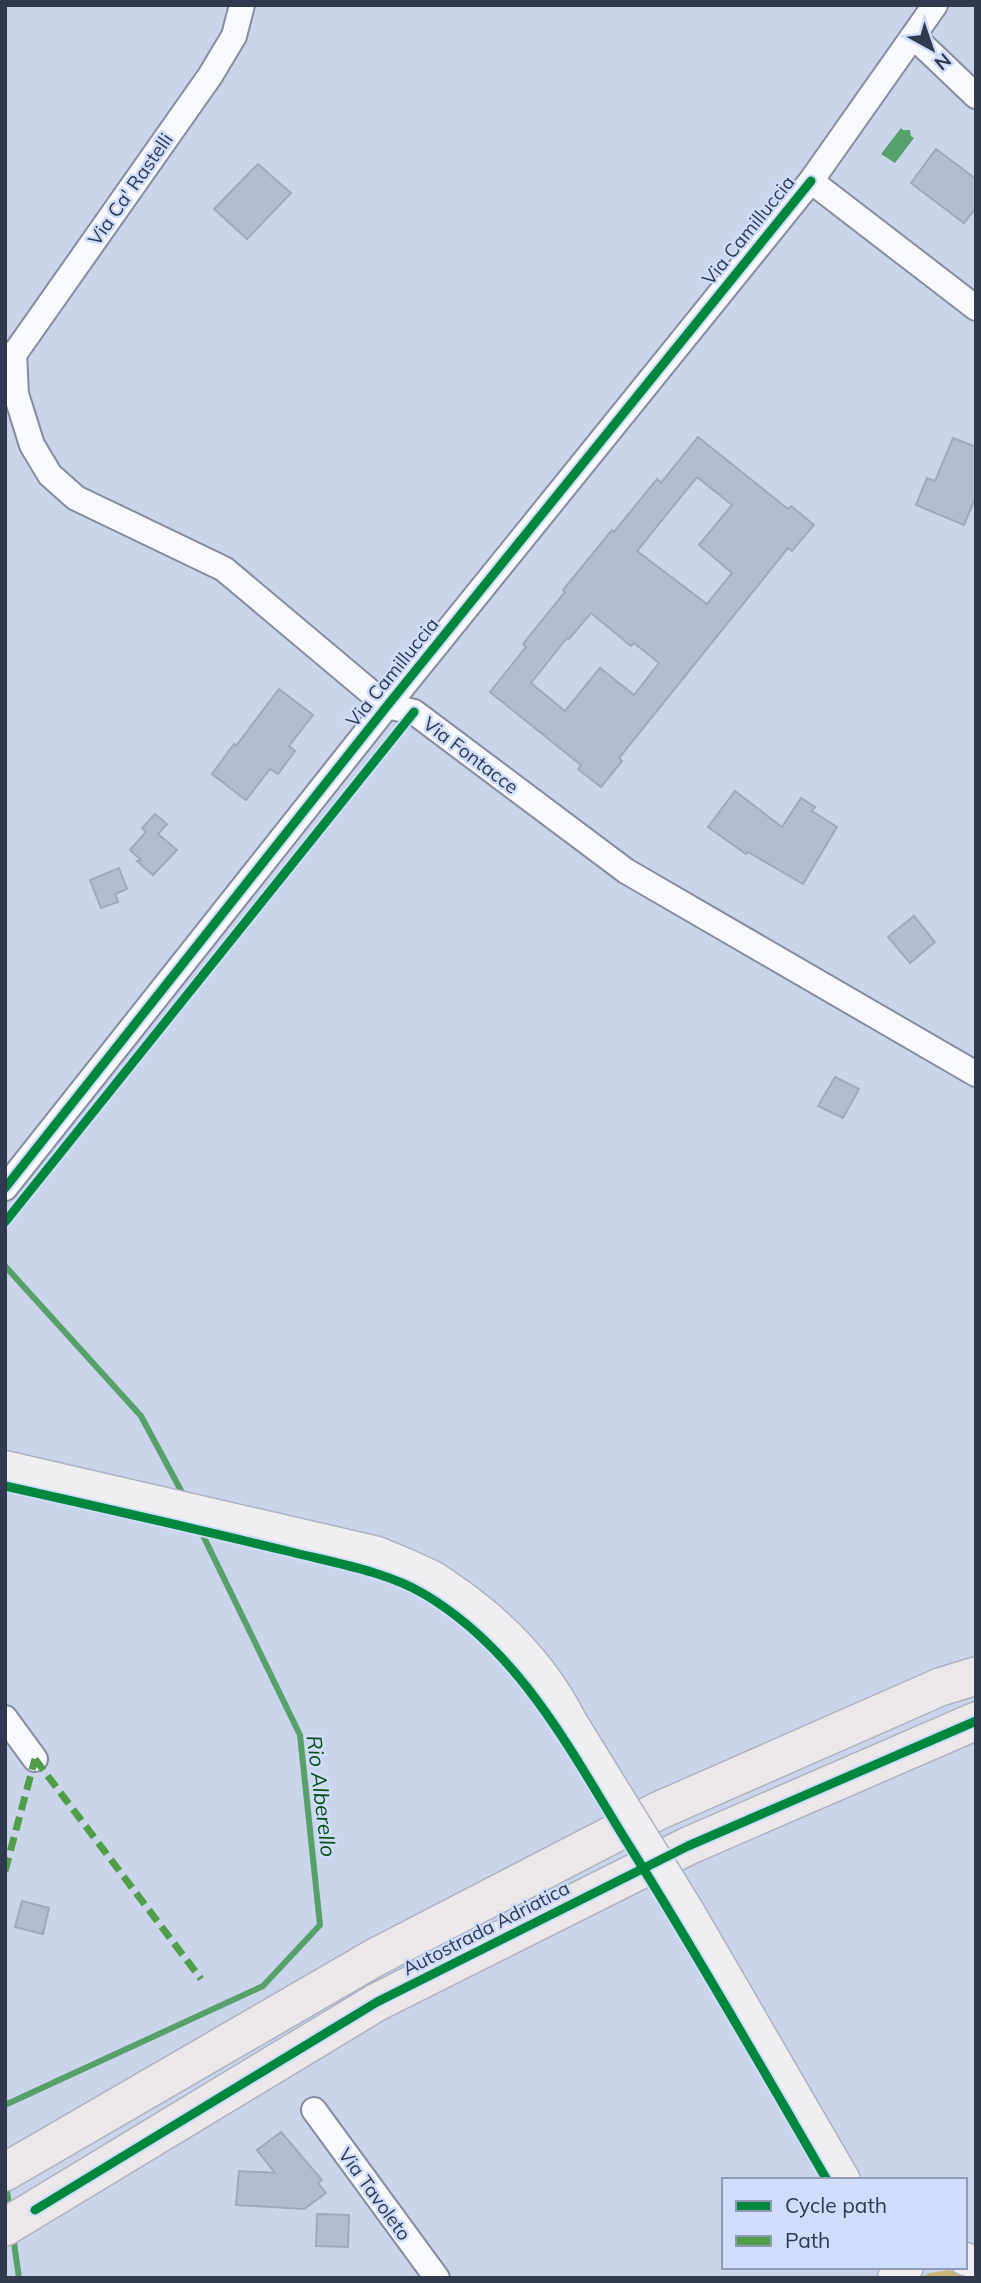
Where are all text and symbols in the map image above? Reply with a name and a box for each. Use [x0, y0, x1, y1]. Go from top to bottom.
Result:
north arrow [897, 14, 967, 84]
text: N [930, 48, 956, 76]
street label: Via Ca' Rastelli [82, 128, 178, 250]
street label: Via Camilluccia [697, 170, 799, 290]
street label: Via Camilluccia [341, 612, 443, 732]
street label: Via Fontacce [419, 711, 523, 799]
water label: Rio Alberello [302, 1734, 342, 1858]
street label: Autostrada Adriatica [398, 1875, 574, 1981]
street label: Via Tavoleto [333, 2143, 417, 2245]
legend [722, 2178, 967, 2269]
text: Cycle path [785, 2192, 887, 2218]
text: Path [785, 2227, 830, 2253]

